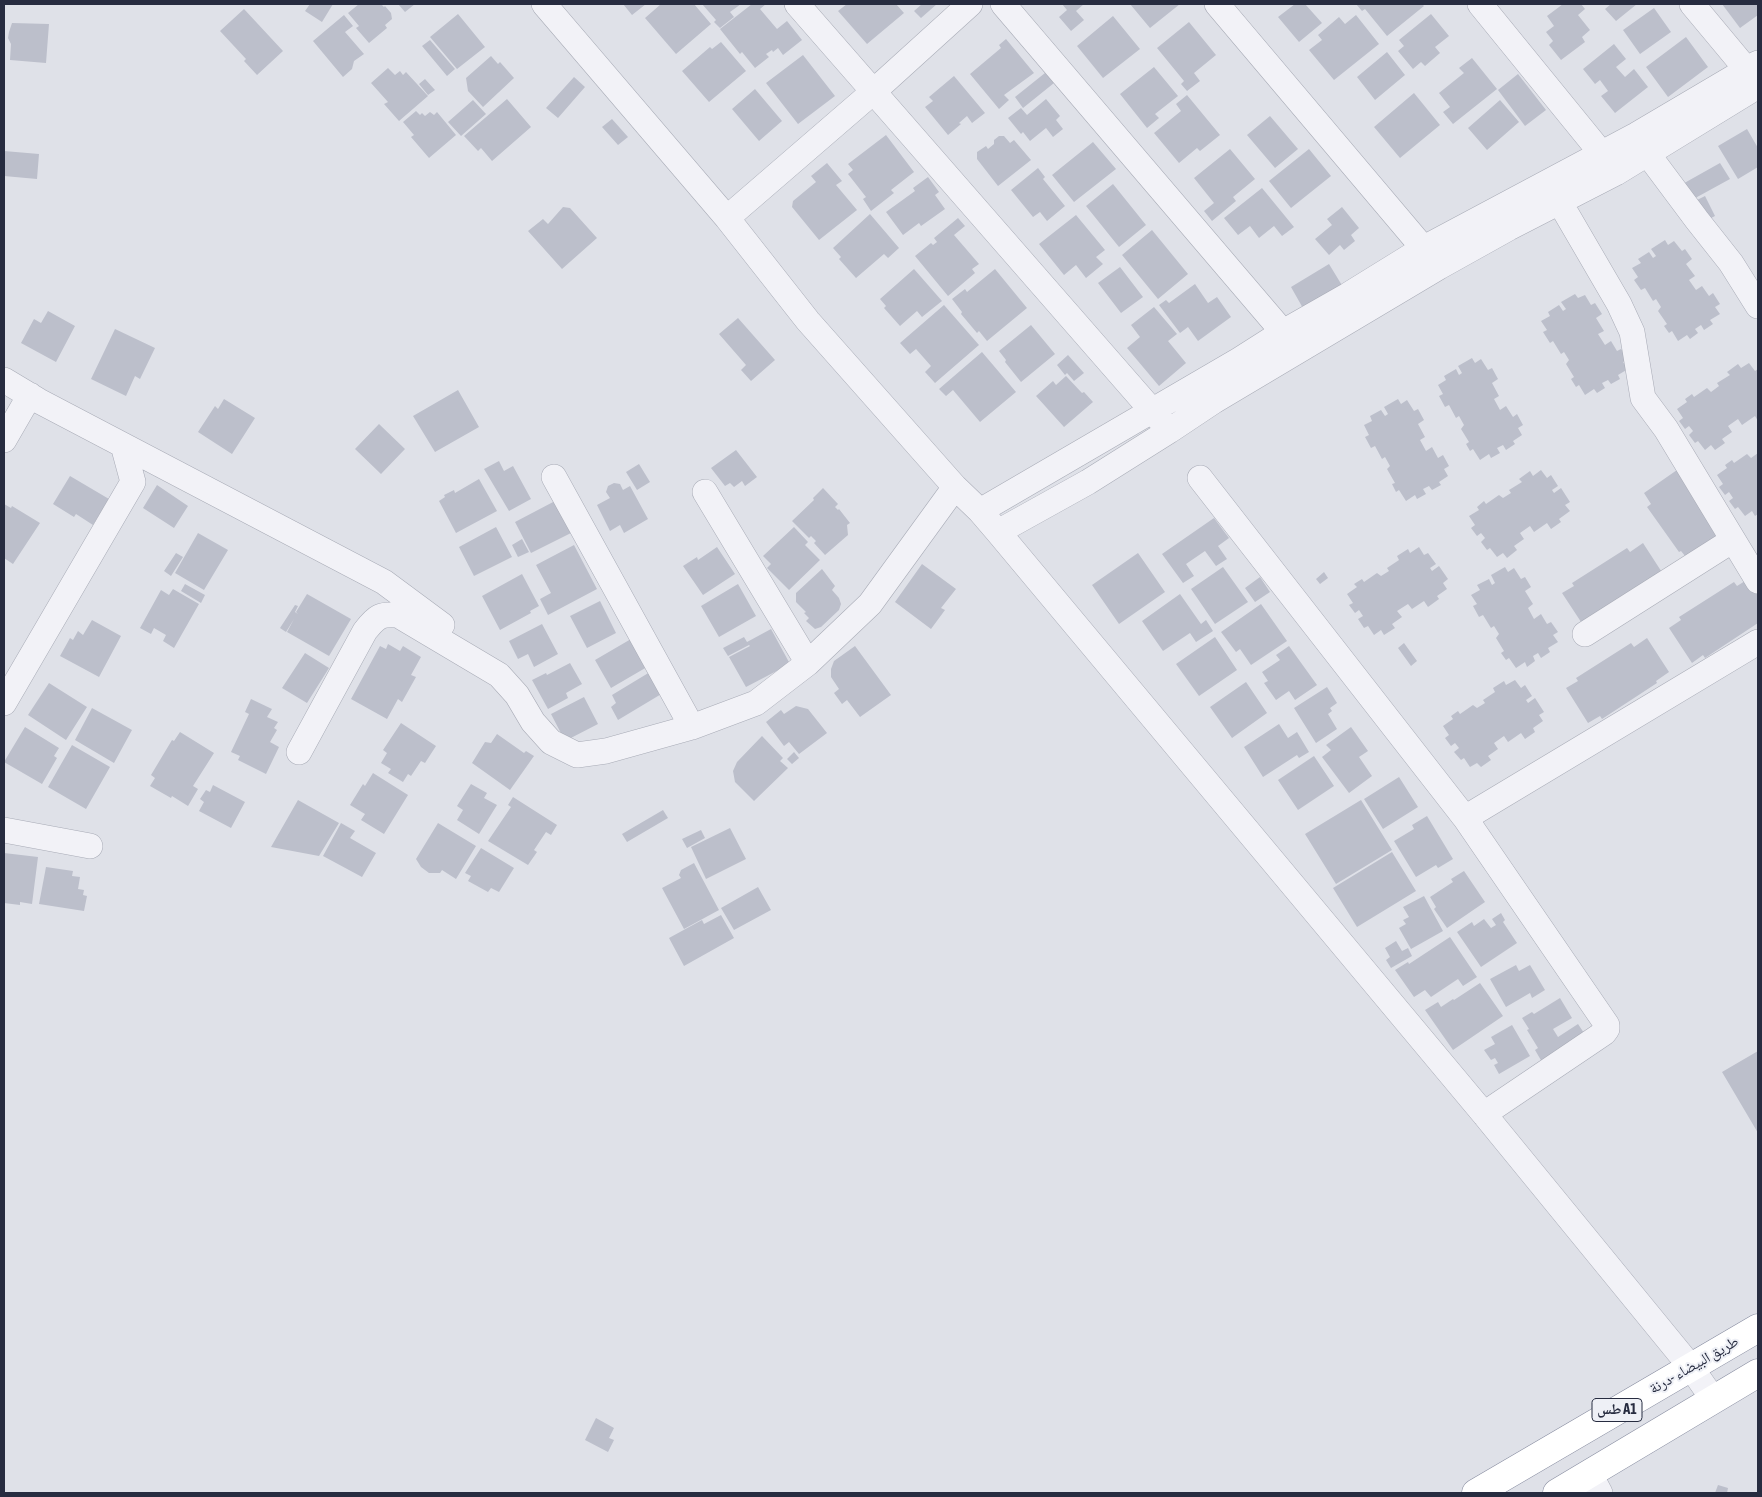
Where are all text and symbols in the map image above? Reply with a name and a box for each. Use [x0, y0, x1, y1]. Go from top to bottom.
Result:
street label: طريق البيضاء -درنة [1646, 1332, 1742, 1398]
road number: طس A1 [1592, 1398, 1642, 1422]

